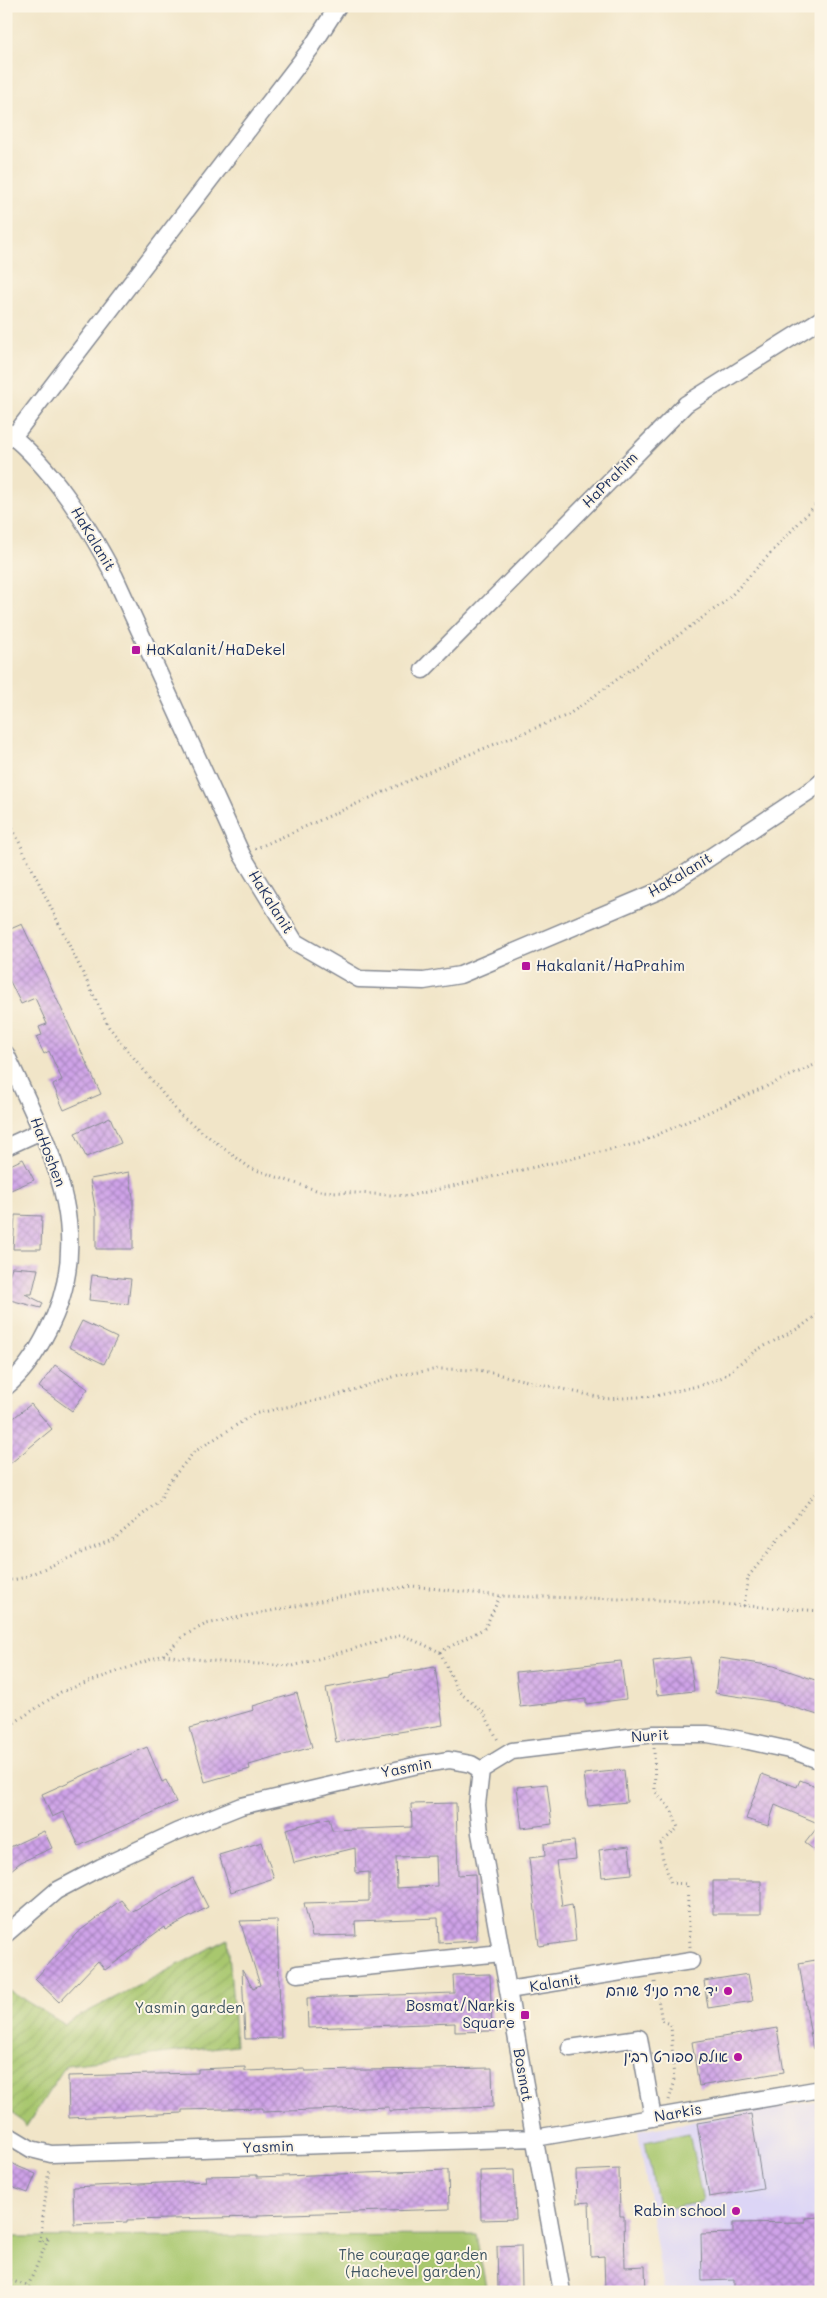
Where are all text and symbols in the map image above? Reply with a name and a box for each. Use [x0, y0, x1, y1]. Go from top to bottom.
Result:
street label: HaPrahim [577, 447, 641, 511]
street label: HaKalanit [67, 503, 121, 574]
place label: HaKalanit/HaDekel [146, 639, 286, 659]
marker: HaKalanit/HaDekel [130, 644, 142, 656]
street label: HaKalanit [644, 847, 715, 901]
street label: HaKalanit [245, 866, 299, 937]
place label: Hakalanit/HaPrahim [536, 955, 685, 975]
marker: Hakalanit/HaPrahim [520, 960, 532, 972]
street label: HaHoshen [27, 1114, 71, 1189]
street label: Nurit [630, 1724, 670, 1746]
street label: Yasmin [379, 1752, 433, 1782]
street label: Kalanit [528, 1968, 582, 1996]
place label: יד שרה סניף שוהם [606, 1980, 718, 2000]
marker: יד שרה סניף שוהם [722, 1985, 734, 1997]
place label: Bosmat/Narkis Square [406, 1995, 515, 2032]
park label: Yasmin garden [135, 1997, 243, 2017]
marker: Bosmat/Narkis Square [519, 2009, 531, 2021]
place label: אולם ספורט רבין [624, 2046, 728, 2066]
street label: Bosmat [509, 2047, 538, 2103]
marker: אולם ספורט רבין [732, 2051, 744, 2063]
street label: Narkis [653, 2098, 703, 2126]
street label: Yasmin [242, 2135, 294, 2157]
place label: Rabin school [634, 2200, 726, 2220]
marker: Rabin school [730, 2205, 742, 2217]
park label: The courage garden (Hachevel garden) [338, 2244, 488, 2281]

